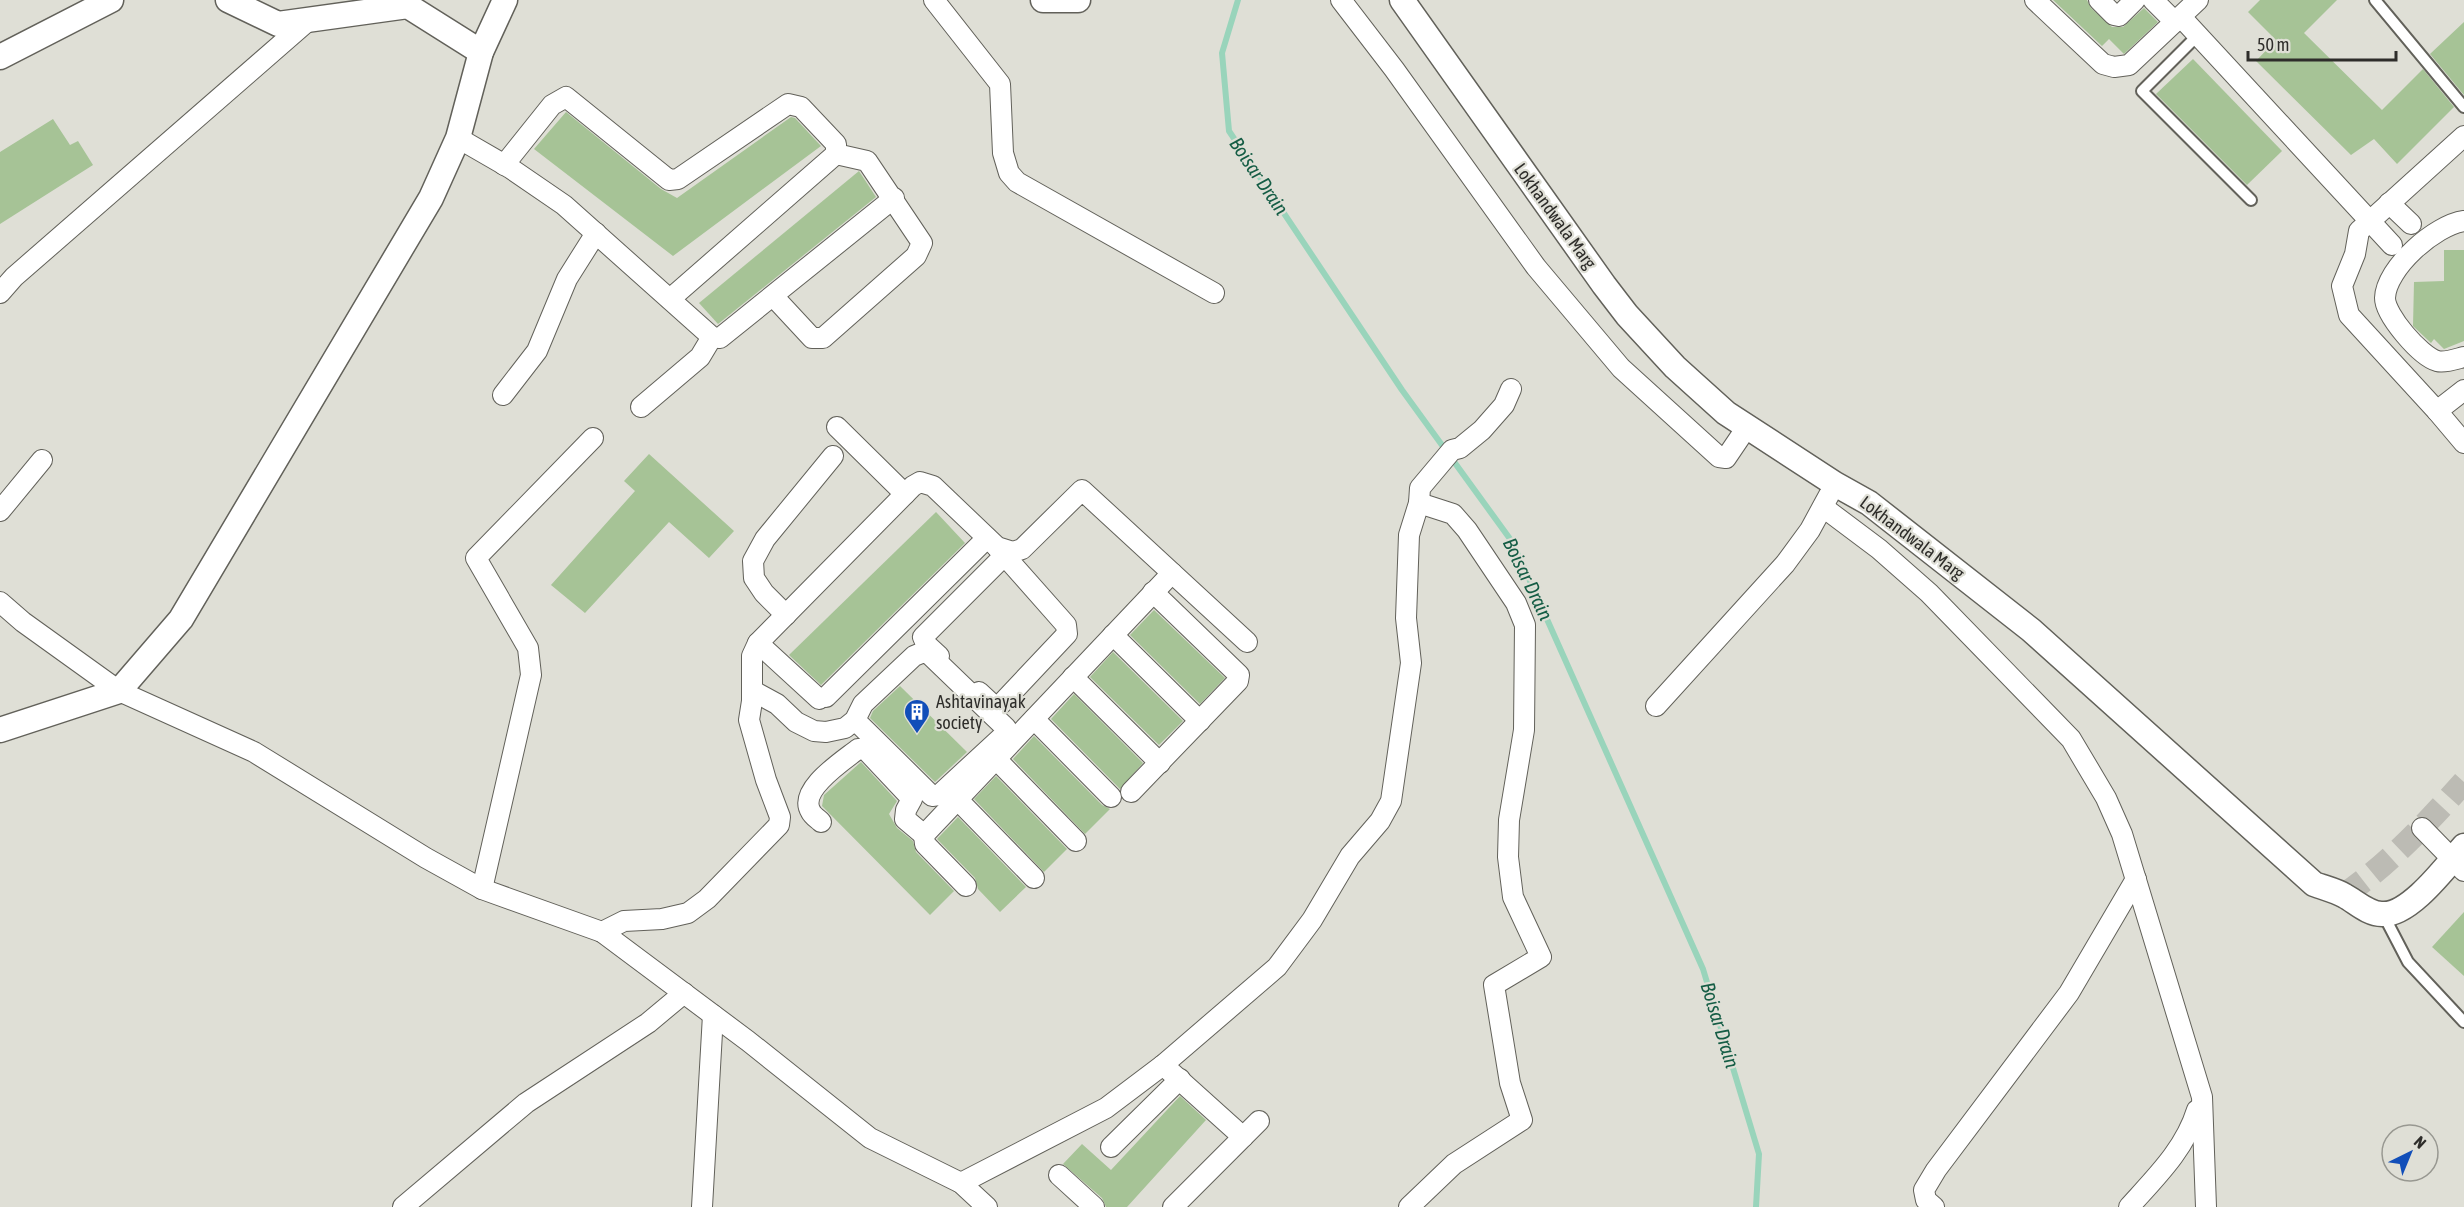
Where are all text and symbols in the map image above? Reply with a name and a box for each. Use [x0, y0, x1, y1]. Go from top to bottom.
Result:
scale bar [2248, 24, 2396, 62]
text: 50 m [2257, 34, 2289, 55]
water label: Boisar Drain [1225, 133, 1294, 219]
street label: Lokhandwala Marg [1510, 159, 1601, 273]
street label: Lokhandwala Marg [1856, 492, 1969, 584]
water label: Boisar Drain [1499, 534, 1558, 624]
place label: Ashtavinayak society [936, 691, 1026, 733]
building icon: Ashtavinayak society [902, 697, 932, 735]
water label: Boisar Drain [1697, 979, 1745, 1071]
north arrow [2380, 1123, 2440, 1183]
text: N [2411, 1132, 2430, 1152]

